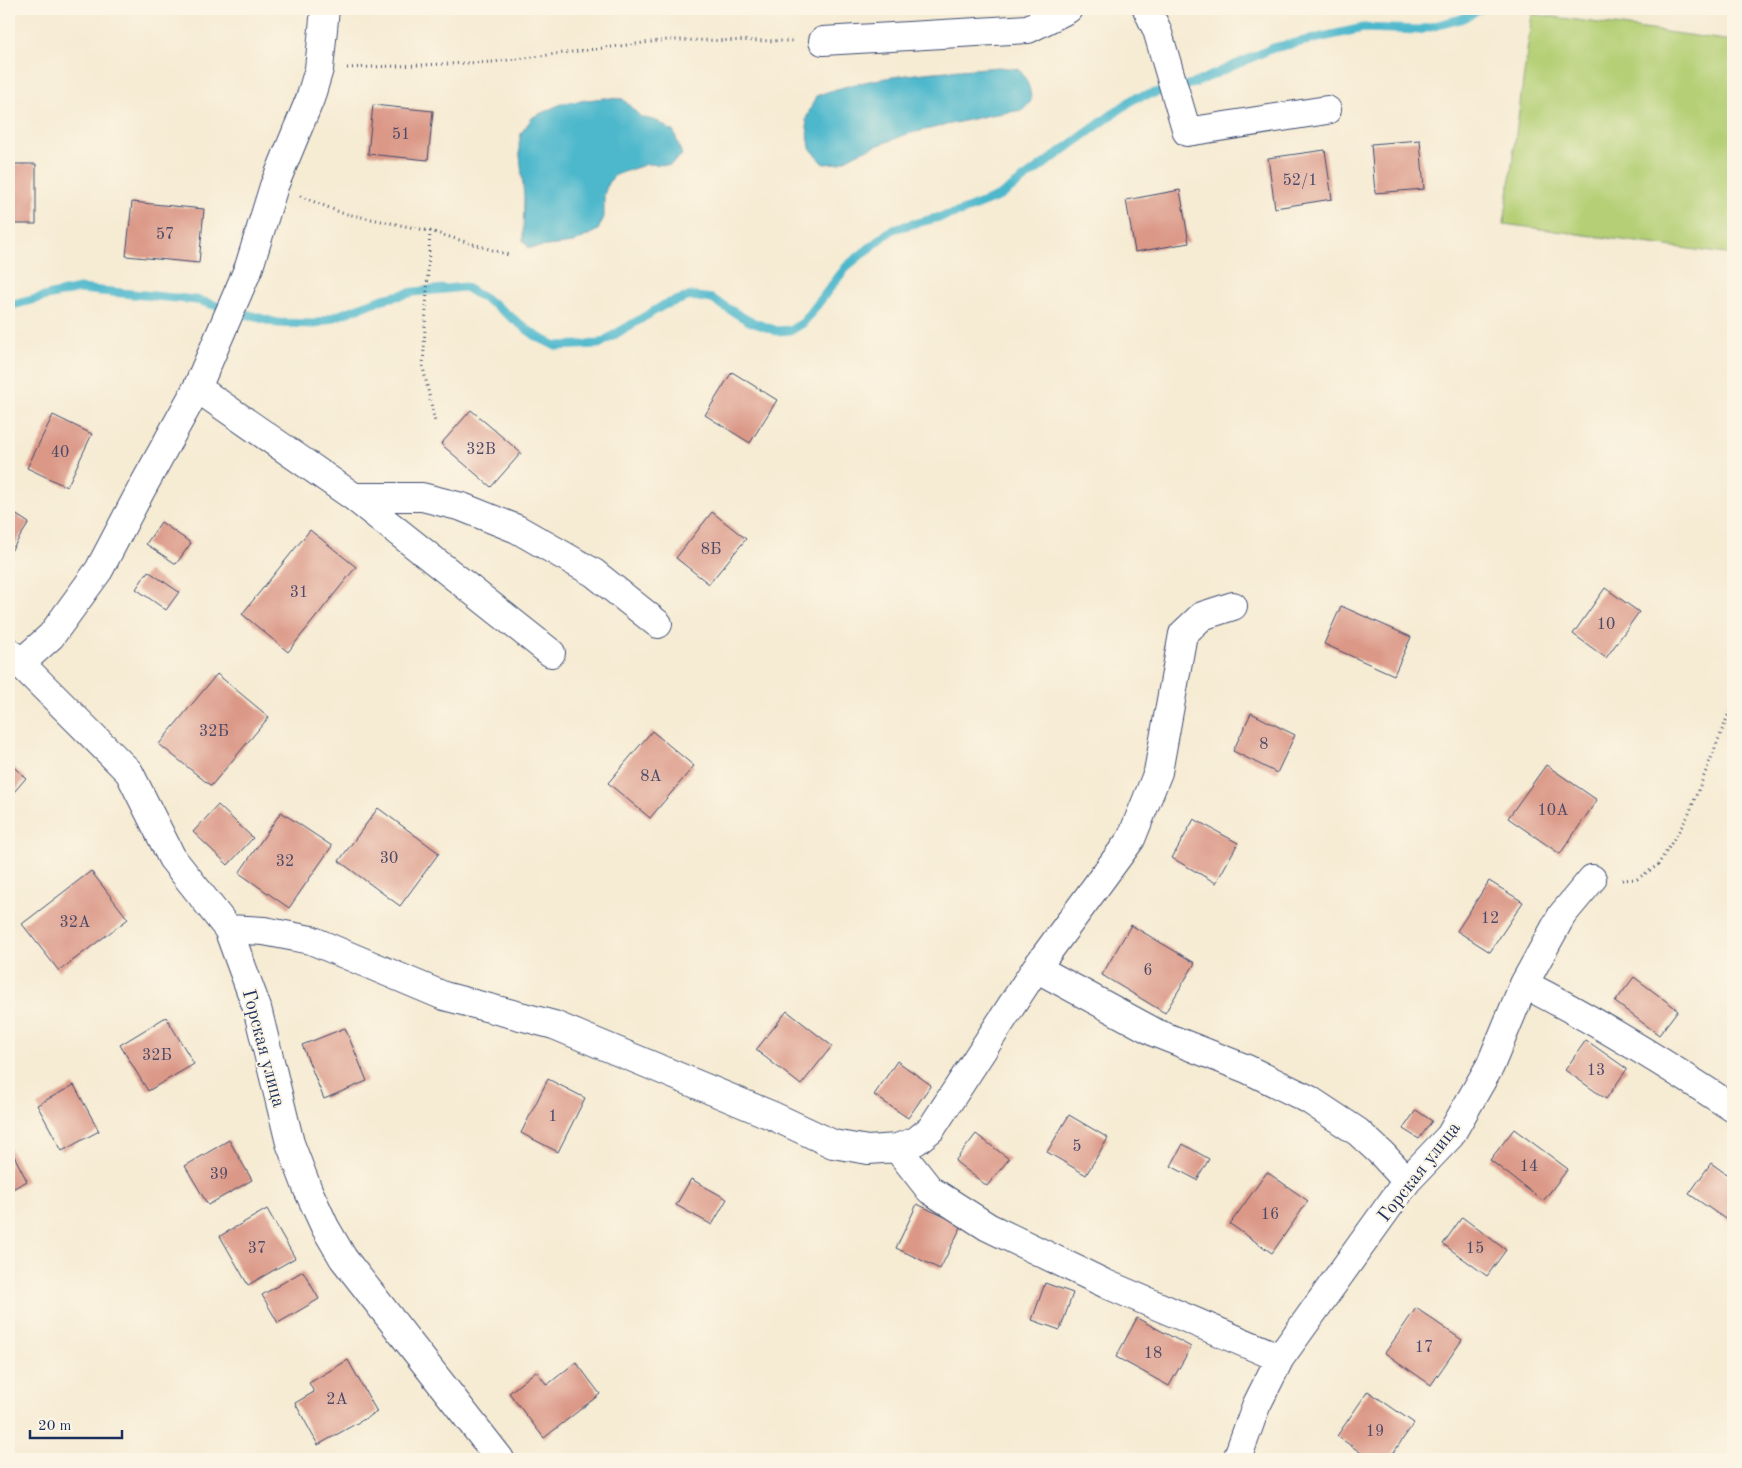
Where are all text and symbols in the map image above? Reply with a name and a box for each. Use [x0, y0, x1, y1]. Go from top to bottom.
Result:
house number: 51 [392, 127, 410, 143]
house number: 52/1 [1282, 173, 1318, 189]
house number: 57 [156, 227, 174, 243]
house number: 32В [466, 442, 496, 458]
house number: 40 [51, 445, 69, 461]
house number: 8Б [701, 542, 721, 558]
house number: 31 [290, 585, 308, 601]
house number: 10 [1597, 617, 1615, 633]
house number: 32Б [199, 724, 229, 740]
house number: 8 [1259, 737, 1269, 753]
house number: 8А [640, 769, 662, 785]
house number: 10А [1538, 803, 1568, 819]
house number: 30 [380, 851, 398, 867]
house number: 32 [276, 854, 294, 870]
house number: 12 [1481, 911, 1499, 927]
house number: 32А [60, 915, 90, 931]
house number: 6 [1143, 963, 1153, 979]
street label: Горская улица [238, 988, 288, 1110]
house number: 32Б [142, 1048, 172, 1064]
house number: 13 [1587, 1063, 1605, 1079]
house number: 1 [548, 1109, 558, 1125]
street label: Горская улица [1375, 1118, 1465, 1226]
house number: 5 [1072, 1139, 1082, 1155]
house number: 14 [1520, 1159, 1538, 1175]
house number: 39 [210, 1167, 228, 1183]
house number: 16 [1261, 1207, 1279, 1223]
house number: 37 [248, 1241, 266, 1257]
house number: 15 [1466, 1241, 1484, 1257]
house number: 17 [1415, 1340, 1433, 1356]
house number: 18 [1144, 1346, 1162, 1362]
house number: 2А [326, 1392, 348, 1408]
scale bar [30, 1408, 122, 1440]
text: 20 m [38, 1419, 72, 1434]
house number: 19 [1366, 1424, 1384, 1440]

